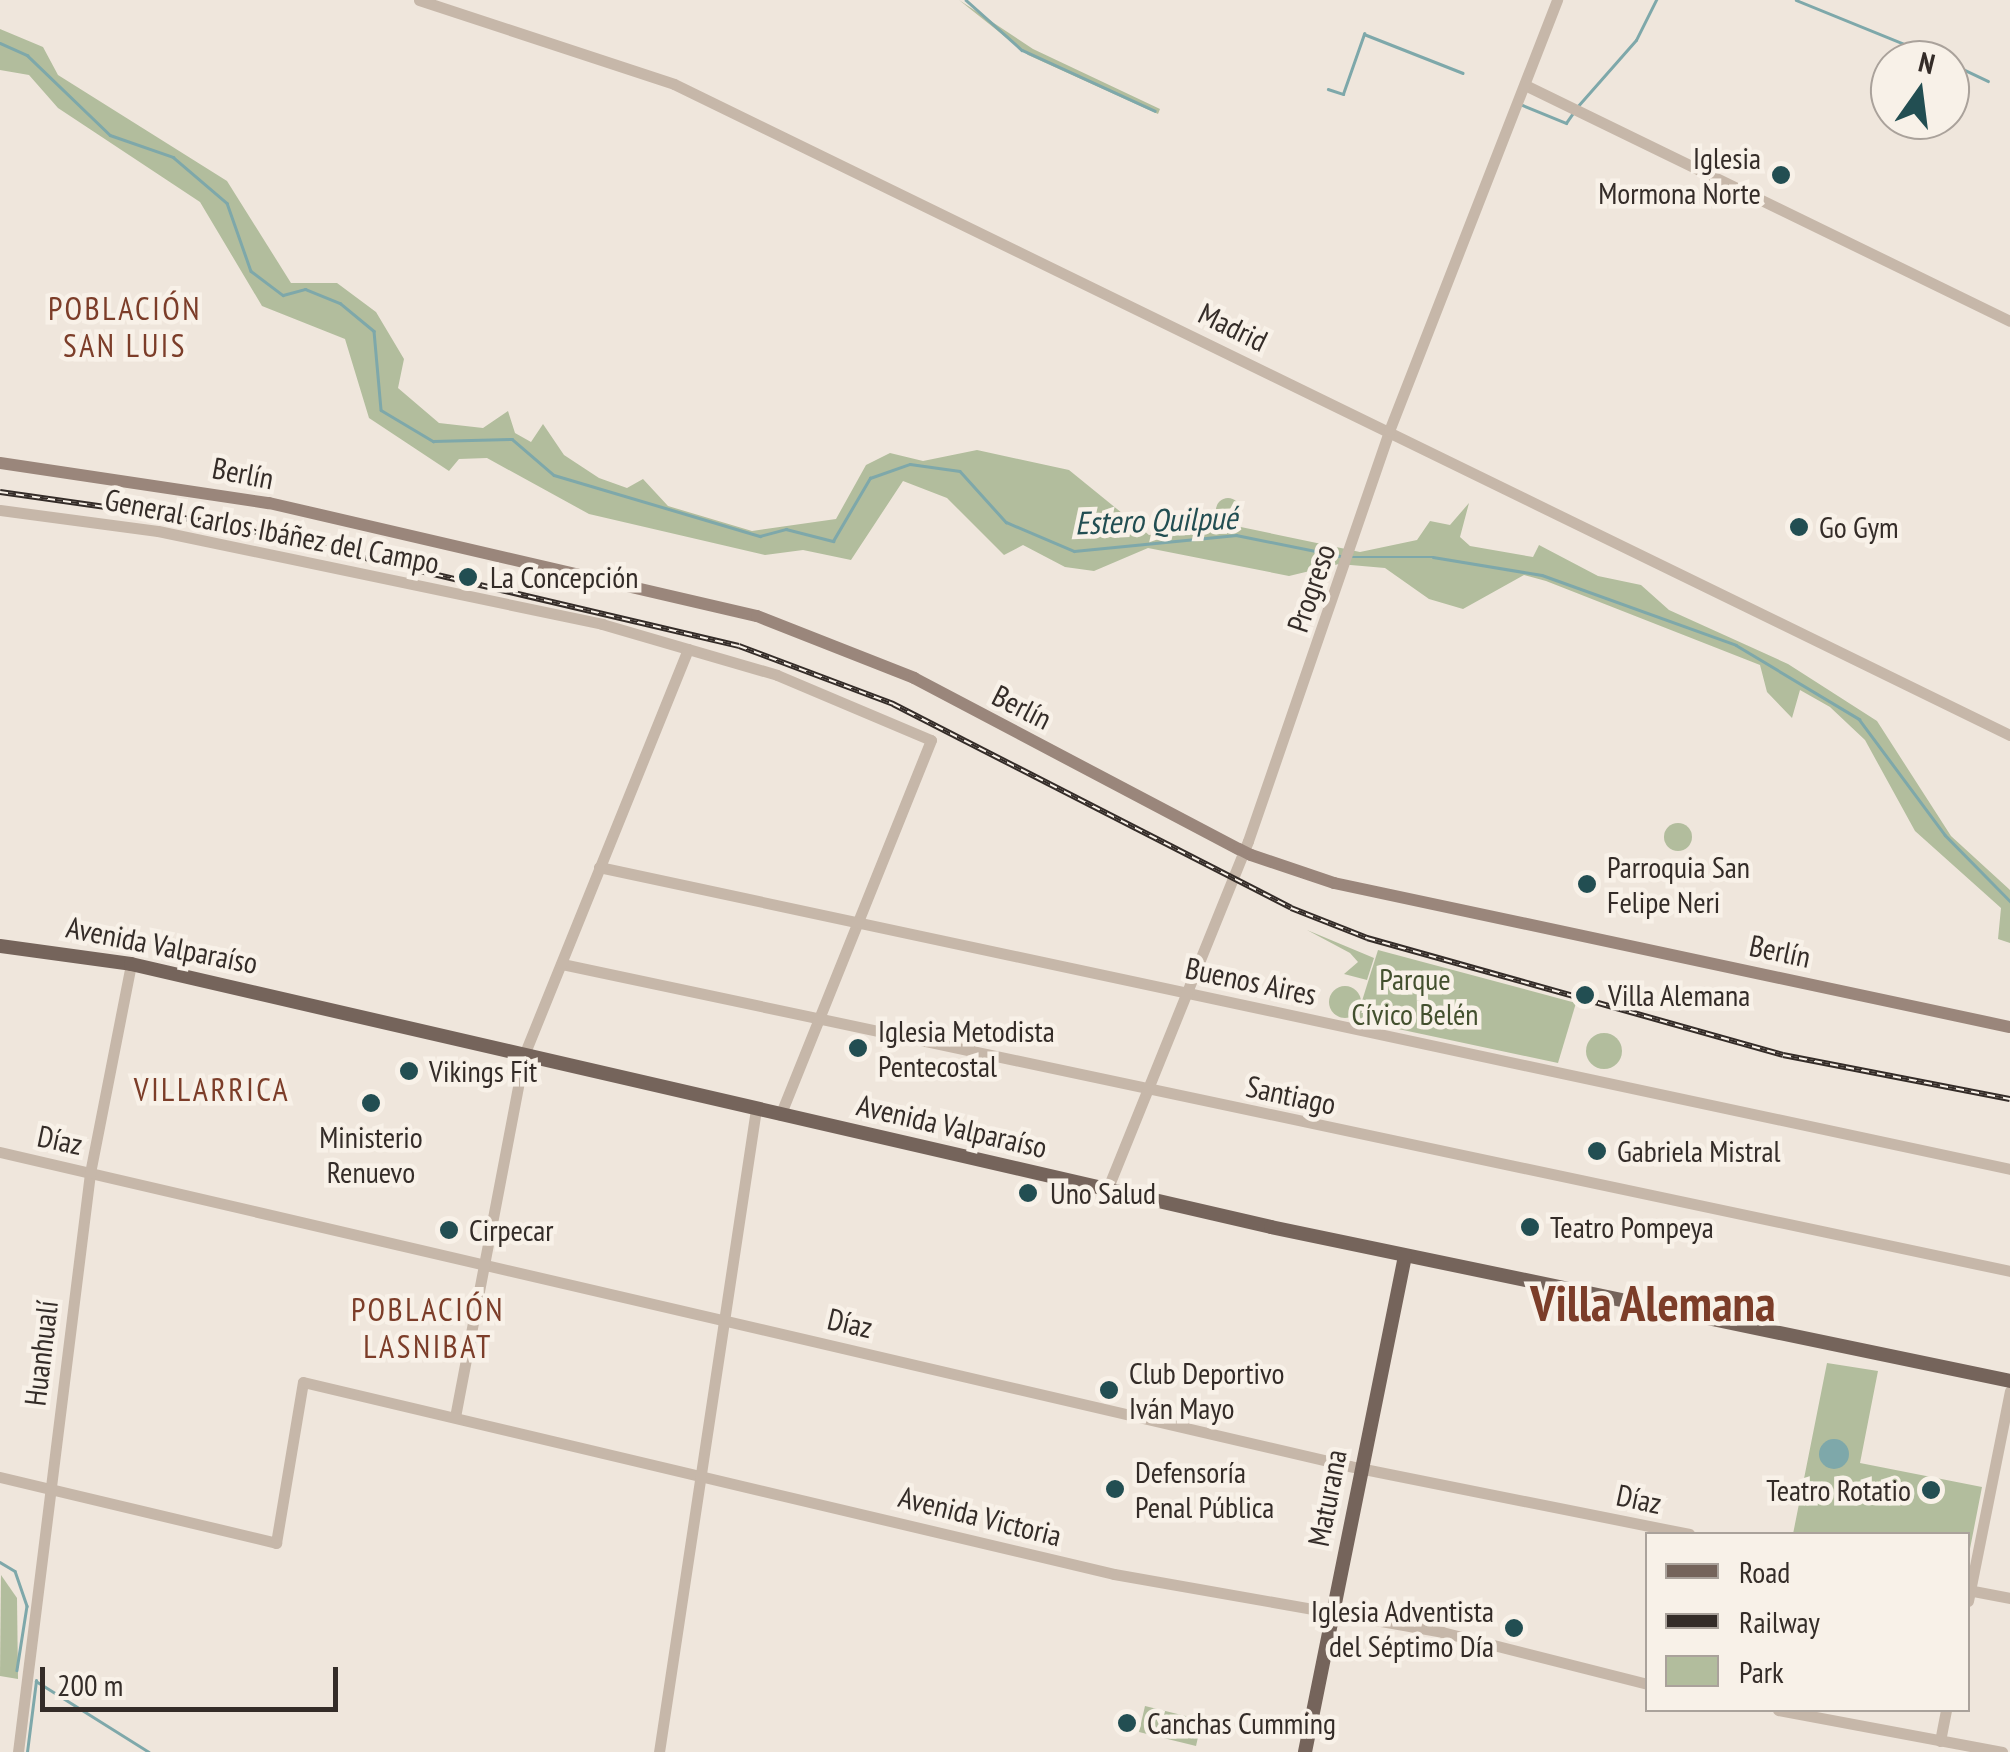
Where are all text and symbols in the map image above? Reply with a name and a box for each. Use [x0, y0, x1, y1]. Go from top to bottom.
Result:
north arrow [1870, 40, 1970, 140]
text: N [1915, 43, 1939, 82]
place label: Iglesia Mormona Norte [1598, 140, 1761, 210]
marker: Iglesia Mormona Norte [1770, 164, 1792, 186]
district label: POBLACIÓN SAN LUIS [48, 290, 202, 365]
street label: Madrid [1193, 295, 1273, 359]
street label: Berlín [209, 449, 277, 497]
street label: General Carlos Ibáñez del Campo [101, 481, 443, 581]
water label: Estero Quilpué [1074, 498, 1238, 542]
place label: Go Gym [1819, 509, 1899, 545]
marker: Go Gym [1788, 516, 1810, 538]
street label: Progreso [1279, 539, 1343, 637]
place label: La Concepción [490, 559, 638, 595]
marker: La Concepción [455, 564, 481, 590]
street label: Berlín [986, 677, 1058, 737]
place label: Parroquia San Felipe Neri [1607, 849, 1750, 920]
marker: Parroquia San Felipe Neri [1576, 873, 1598, 895]
street label: Avenida Valparaíso [63, 909, 261, 981]
street label: Berlín [1746, 927, 1814, 975]
street label: Buenos Aires [1182, 950, 1320, 1012]
park label: Parque Cívico Belén [1352, 961, 1478, 1032]
place label: Villa Alemana [1608, 977, 1751, 1013]
marker: Villa Alemana [1572, 982, 1598, 1008]
place label: Iglesia Metodista Pentecostal [878, 1013, 1055, 1084]
marker: Iglesia Metodista Pentecostal [847, 1037, 869, 1059]
place label: Vikings Fit [429, 1053, 537, 1089]
marker: Vikings Fit [398, 1060, 420, 1082]
street label: Santiago [1243, 1068, 1339, 1122]
district label: VILLARRICA [134, 1070, 290, 1108]
street label: Avenida Valparaíso [853, 1087, 1051, 1165]
marker: Ministerio Renuevo [360, 1092, 382, 1114]
street label: Díaz [34, 1118, 86, 1162]
place label: Ministerio Renuevo [319, 1119, 423, 1190]
place label: Gabriela Mistral [1617, 1133, 1780, 1169]
marker: Gabriela Mistral [1586, 1140, 1608, 1162]
place label: Uno Salud [1050, 1175, 1156, 1211]
marker: Uno Salud [1015, 1180, 1041, 1206]
place label: Teatro Pompeya [1550, 1209, 1714, 1245]
place label: Cirpecar [469, 1212, 554, 1248]
marker: Teatro Pompeya [1519, 1216, 1541, 1238]
marker: Cirpecar [438, 1219, 460, 1241]
district label: Villa Alemana [1529, 1273, 1777, 1333]
district label: POBLACIÓN LASNIBAT [351, 1291, 505, 1366]
street label: Huanhualí [17, 1298, 65, 1408]
street label: Díaz [824, 1300, 876, 1346]
place label: Club Deportivo Iván Mayo [1129, 1355, 1285, 1426]
marker: Club Deportivo Iván Mayo [1098, 1379, 1120, 1401]
street label: Maturana [1300, 1447, 1354, 1549]
place label: Defensoría Penal Pública [1135, 1454, 1274, 1524]
place label: Teatro Rotatio [1766, 1472, 1911, 1508]
street label: Díaz [1613, 1477, 1665, 1521]
street label: Avenida Victoria [895, 1478, 1065, 1554]
marker: Defensoría Penal Pública [1104, 1478, 1126, 1500]
marker: Teatro Rotatio [1920, 1479, 1942, 1501]
legend [1645, 1532, 1970, 1712]
text: Road [1739, 1552, 1790, 1591]
place label: Iglesia Adventista del Séptimo Día [1310, 1593, 1494, 1664]
text: Railway [1739, 1602, 1820, 1641]
marker: Iglesia Adventista del Séptimo Día [1503, 1617, 1525, 1639]
scale bar [45, 1647, 342, 1709]
text: Park [1739, 1652, 1784, 1691]
text: 200 m [57, 1665, 123, 1704]
place label: Canchas Cumming [1147, 1705, 1336, 1741]
marker: Canchas Cumming [1116, 1712, 1138, 1734]

